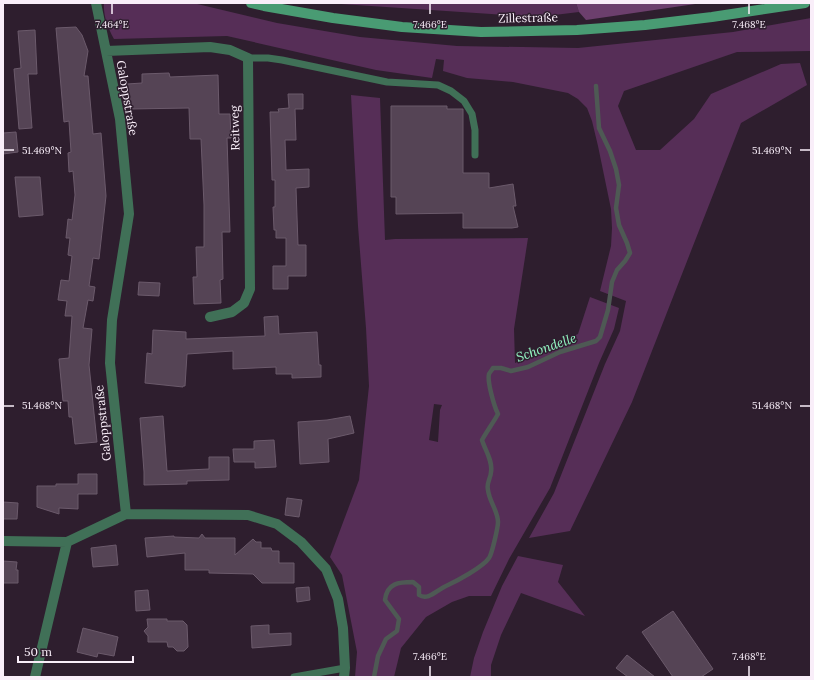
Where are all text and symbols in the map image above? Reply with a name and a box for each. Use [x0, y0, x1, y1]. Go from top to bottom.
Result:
street label: Zillestraße [498, 9, 559, 26]
text: 7.464°E [95, 18, 129, 31]
text: 7.466°E [413, 18, 447, 31]
text: 7.468°E [732, 18, 766, 31]
street label: Galoppstraße [113, 59, 142, 137]
street label: Reitweg [227, 105, 242, 151]
text: 51.469°N [22, 144, 62, 157]
text: 51.469°N [752, 144, 792, 157]
water label: Schondelle [514, 329, 579, 366]
street label: Galoppstraße [91, 384, 114, 462]
text: 51.468°N [22, 399, 62, 412]
text: 51.468°N [752, 399, 792, 412]
scale bar [18, 638, 133, 664]
text: 50 m [24, 644, 52, 659]
text: 7.466°E [413, 650, 447, 663]
text: 7.468°E [732, 650, 766, 663]

